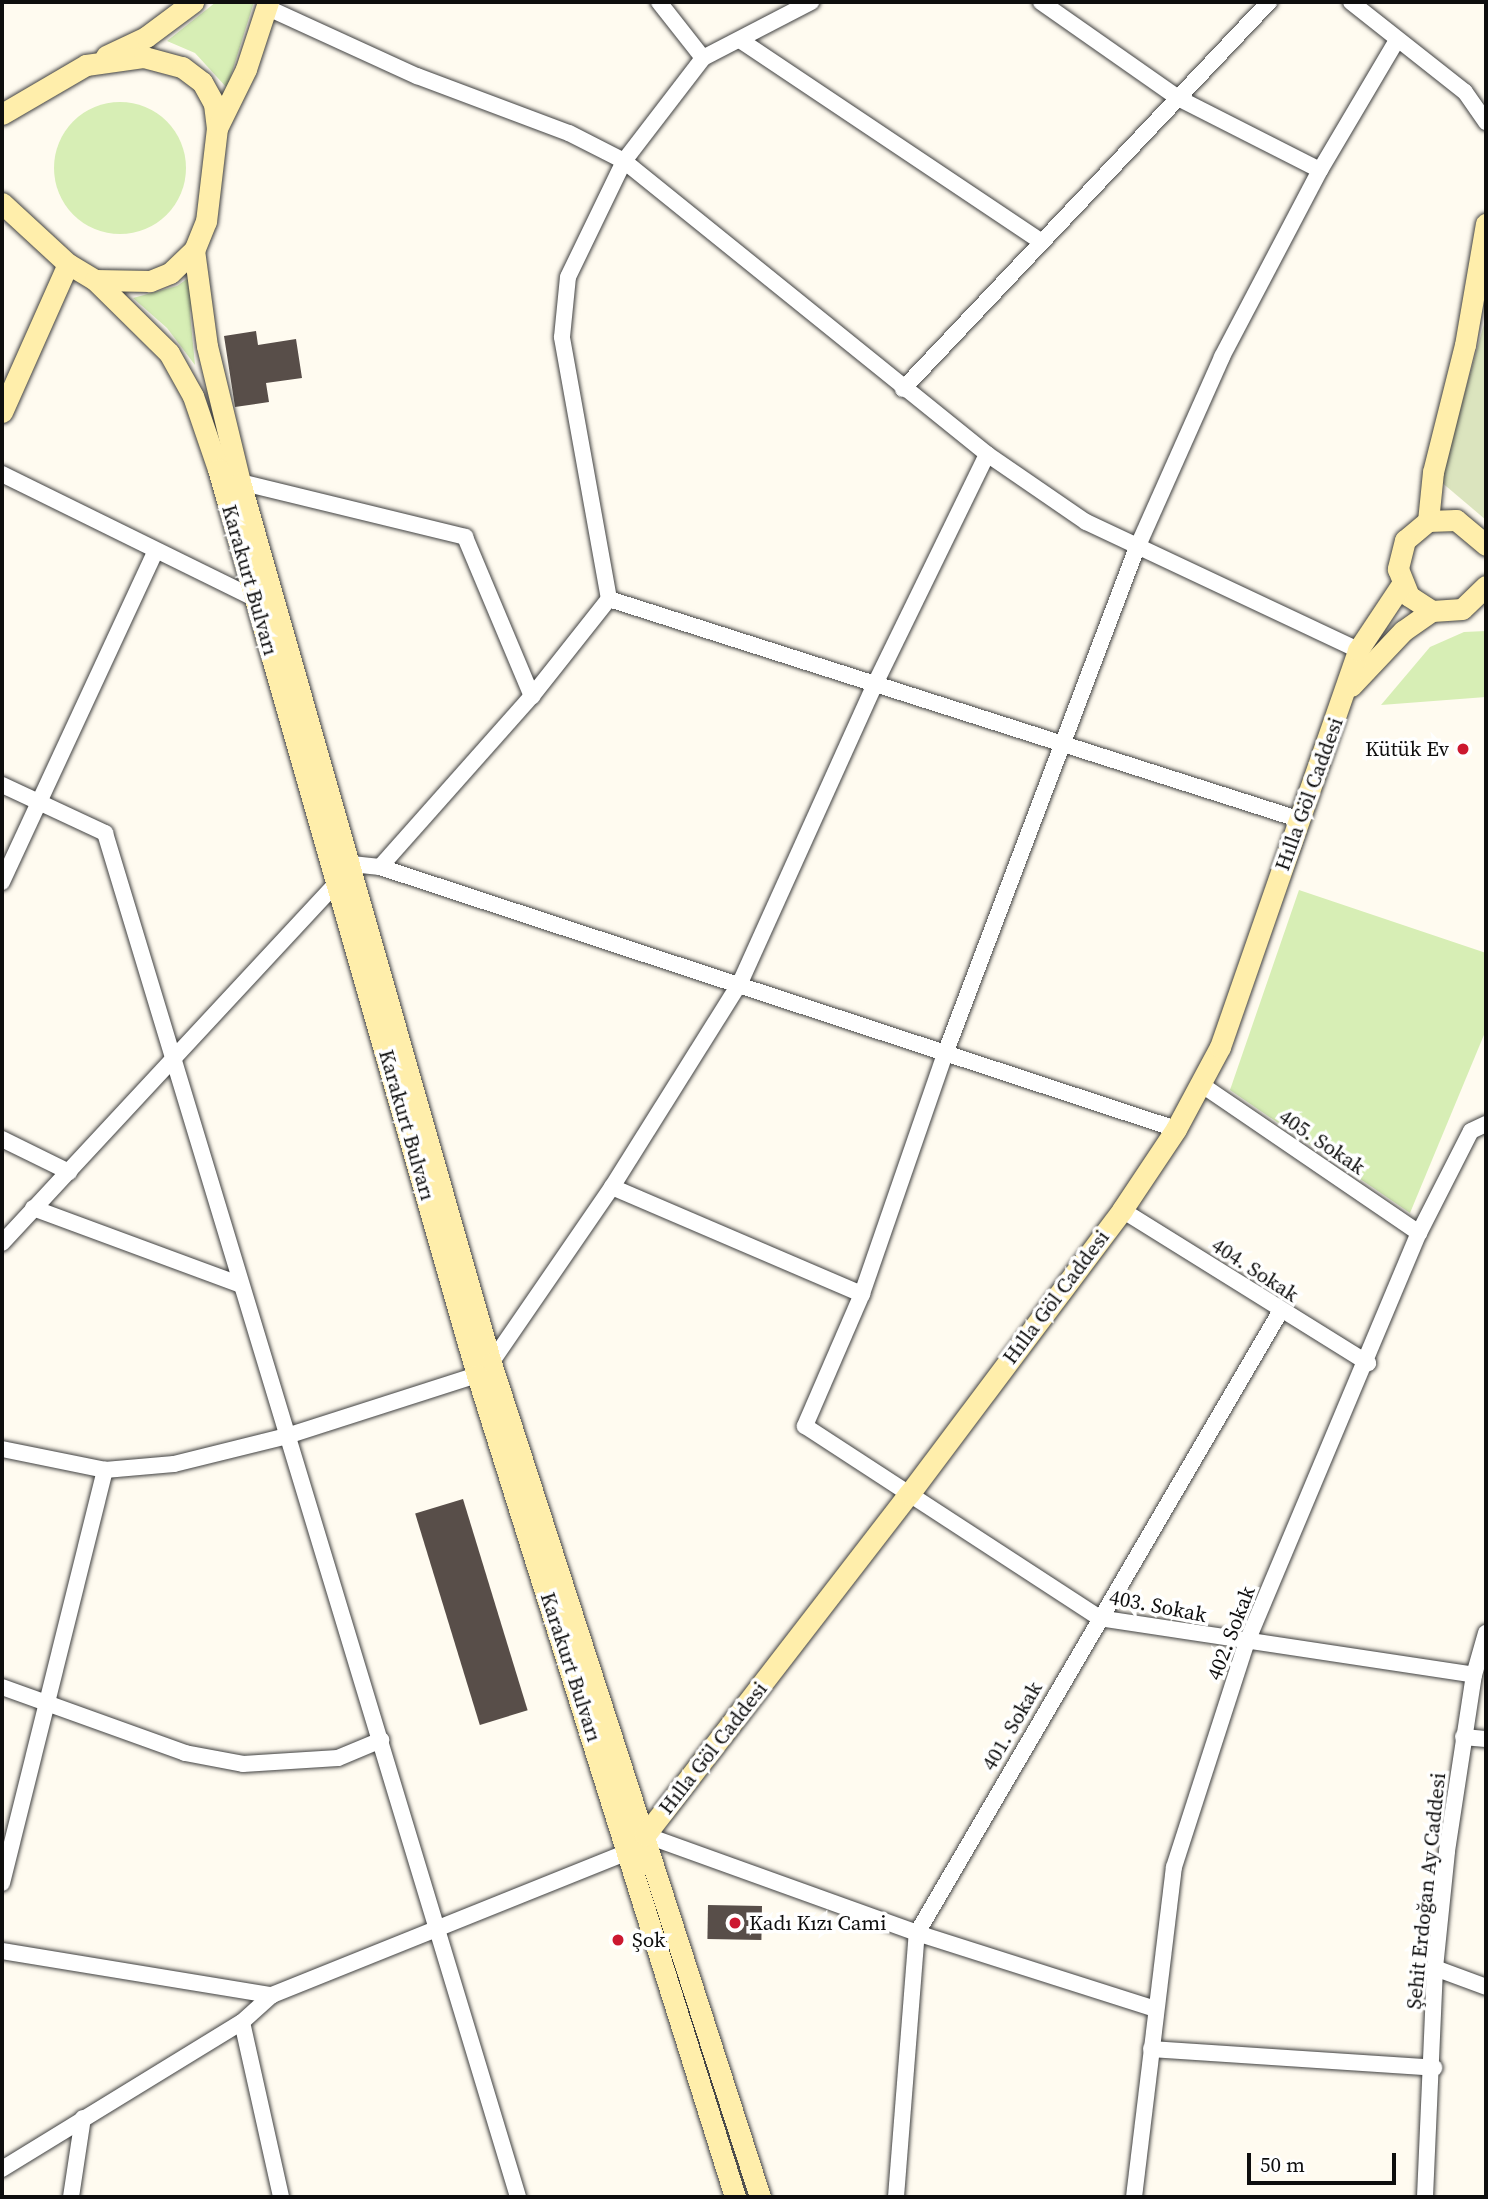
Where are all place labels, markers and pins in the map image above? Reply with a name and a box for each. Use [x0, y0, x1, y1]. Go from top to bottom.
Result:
place label: Kütük Ev [1365, 736, 1449, 762]
marker: Kütük Ev [1455, 741, 1471, 757]
place label: Kadı Kızı Cami [749, 1910, 887, 1936]
marker: Kadı Kızı Cami [727, 1915, 743, 1931]
place label: Şok [632, 1927, 666, 1953]
marker: Şok [610, 1932, 626, 1948]

